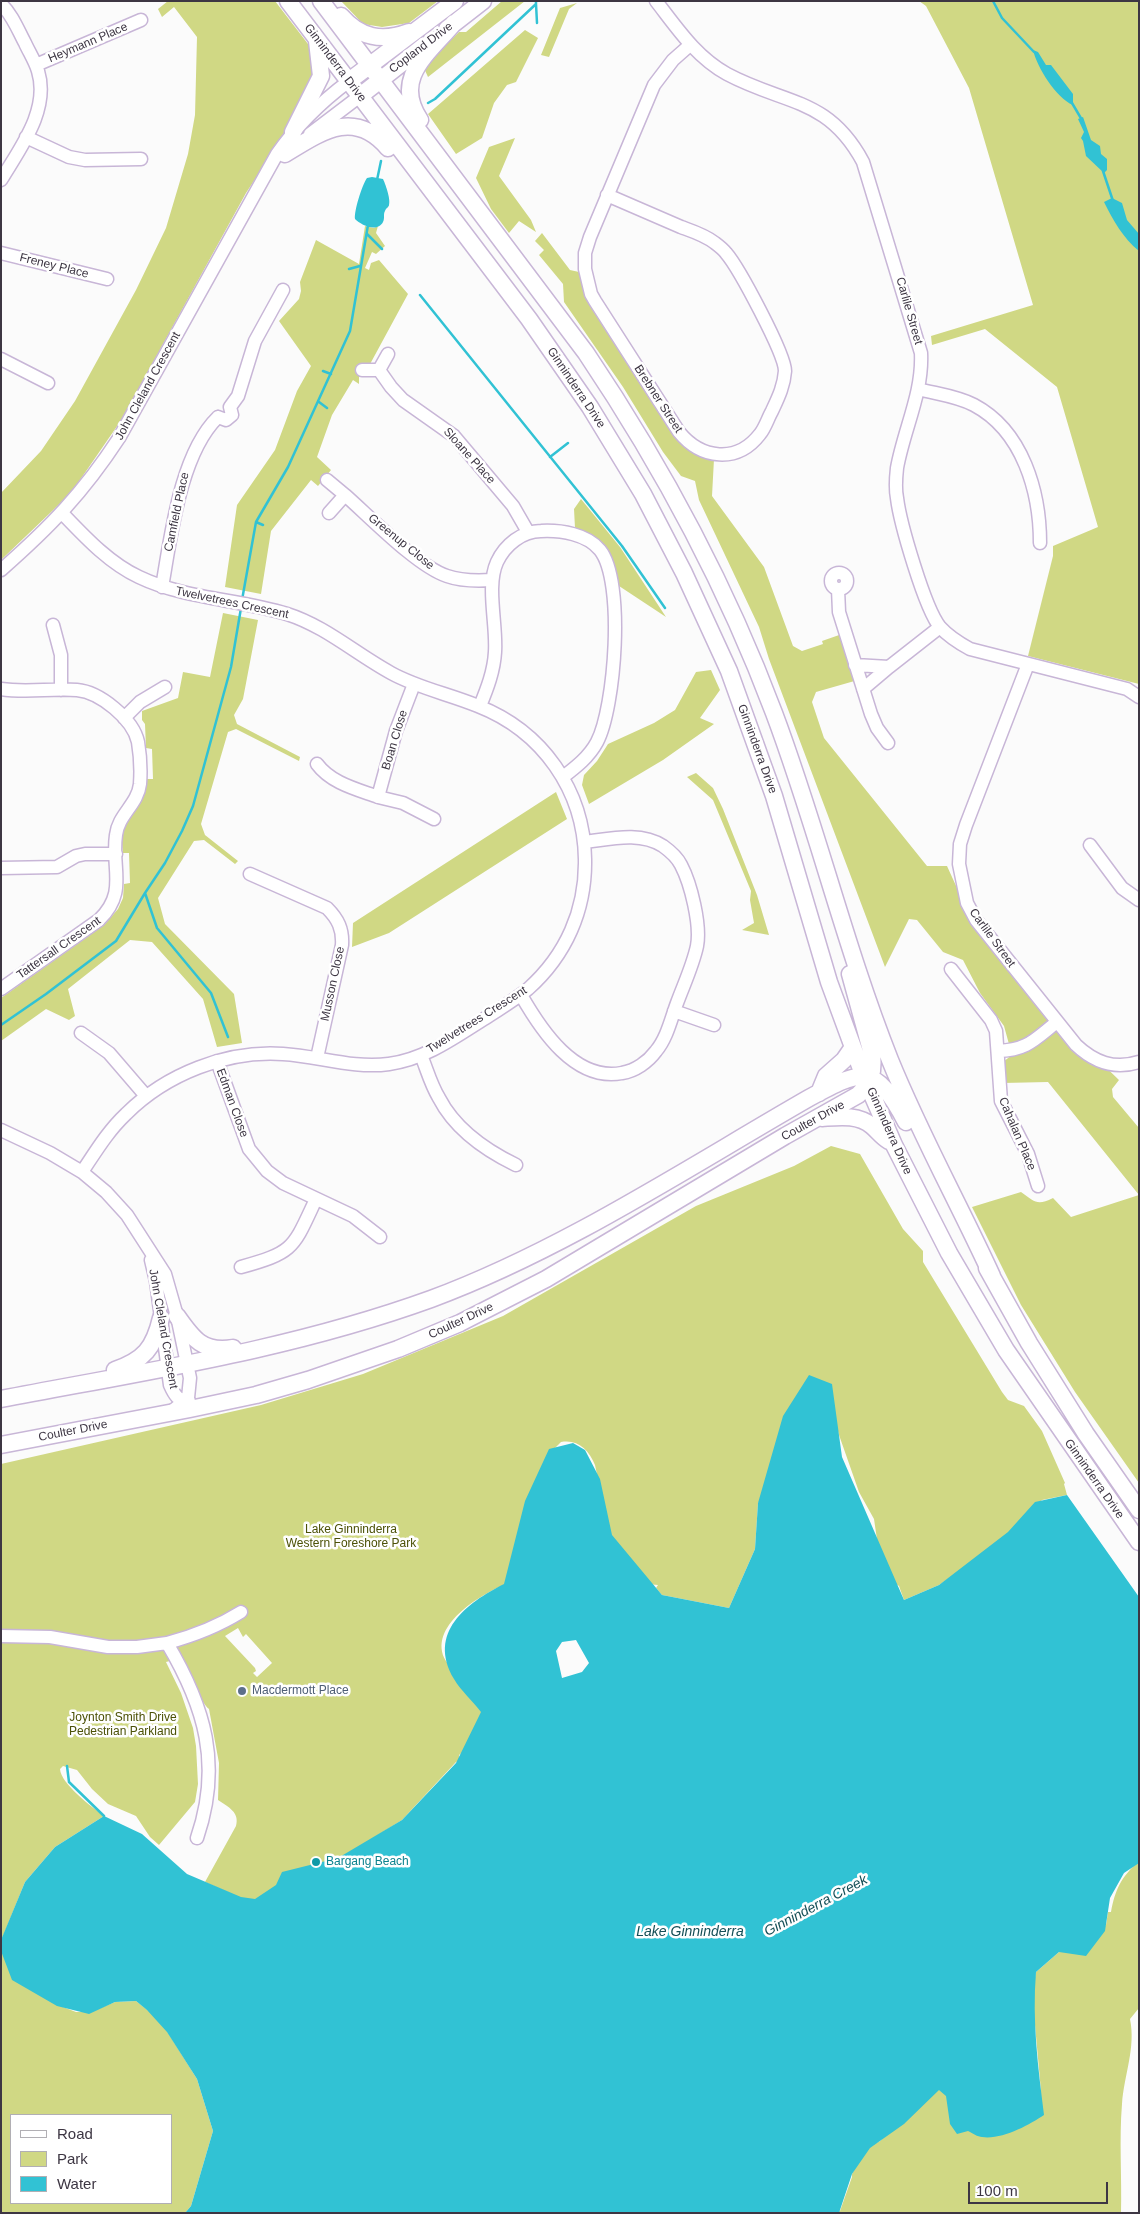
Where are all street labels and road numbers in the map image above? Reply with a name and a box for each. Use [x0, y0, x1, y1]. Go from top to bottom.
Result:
street label: Copland Drive [386, 19, 456, 77]
street label: Heymann Place [46, 20, 130, 66]
street label: Ginninderra Drive [301, 21, 369, 105]
street label: Freney Place [18, 250, 90, 282]
street label: Carlile Street [893, 276, 925, 346]
street label: John Cleland Crescent [112, 329, 184, 443]
street label: Ginninderra Drive [544, 345, 608, 431]
street label: Brebner Street [631, 362, 685, 436]
street label: Sloane Place [440, 425, 498, 487]
street label: Camfield Place [162, 471, 192, 553]
street label: Greenup Close [365, 511, 437, 573]
street label: Twelvetrees Crescent [174, 584, 290, 622]
street label: Ginninderra Drive [734, 702, 780, 796]
street label: Boan Close [379, 708, 411, 772]
street label: Carlile Street [966, 906, 1018, 970]
street label: Tattersall Crescent [14, 914, 104, 982]
street label: Musson Close [318, 945, 348, 1023]
street label: Twelvetrees Crescent [424, 983, 530, 1057]
street label: Edman Close [213, 1067, 251, 1139]
street label: Ginninderra Drive [863, 1085, 915, 1177]
street label: Cahalan Place [995, 1095, 1039, 1173]
street label: Coulter Drive [779, 1098, 847, 1144]
street label: John Cleland Crescent [145, 1268, 181, 1390]
street label: Coulter Drive [426, 1300, 496, 1342]
street label: Coulter Drive [37, 1417, 109, 1445]
street label: Ginninderra Drive [1061, 1436, 1127, 1522]

